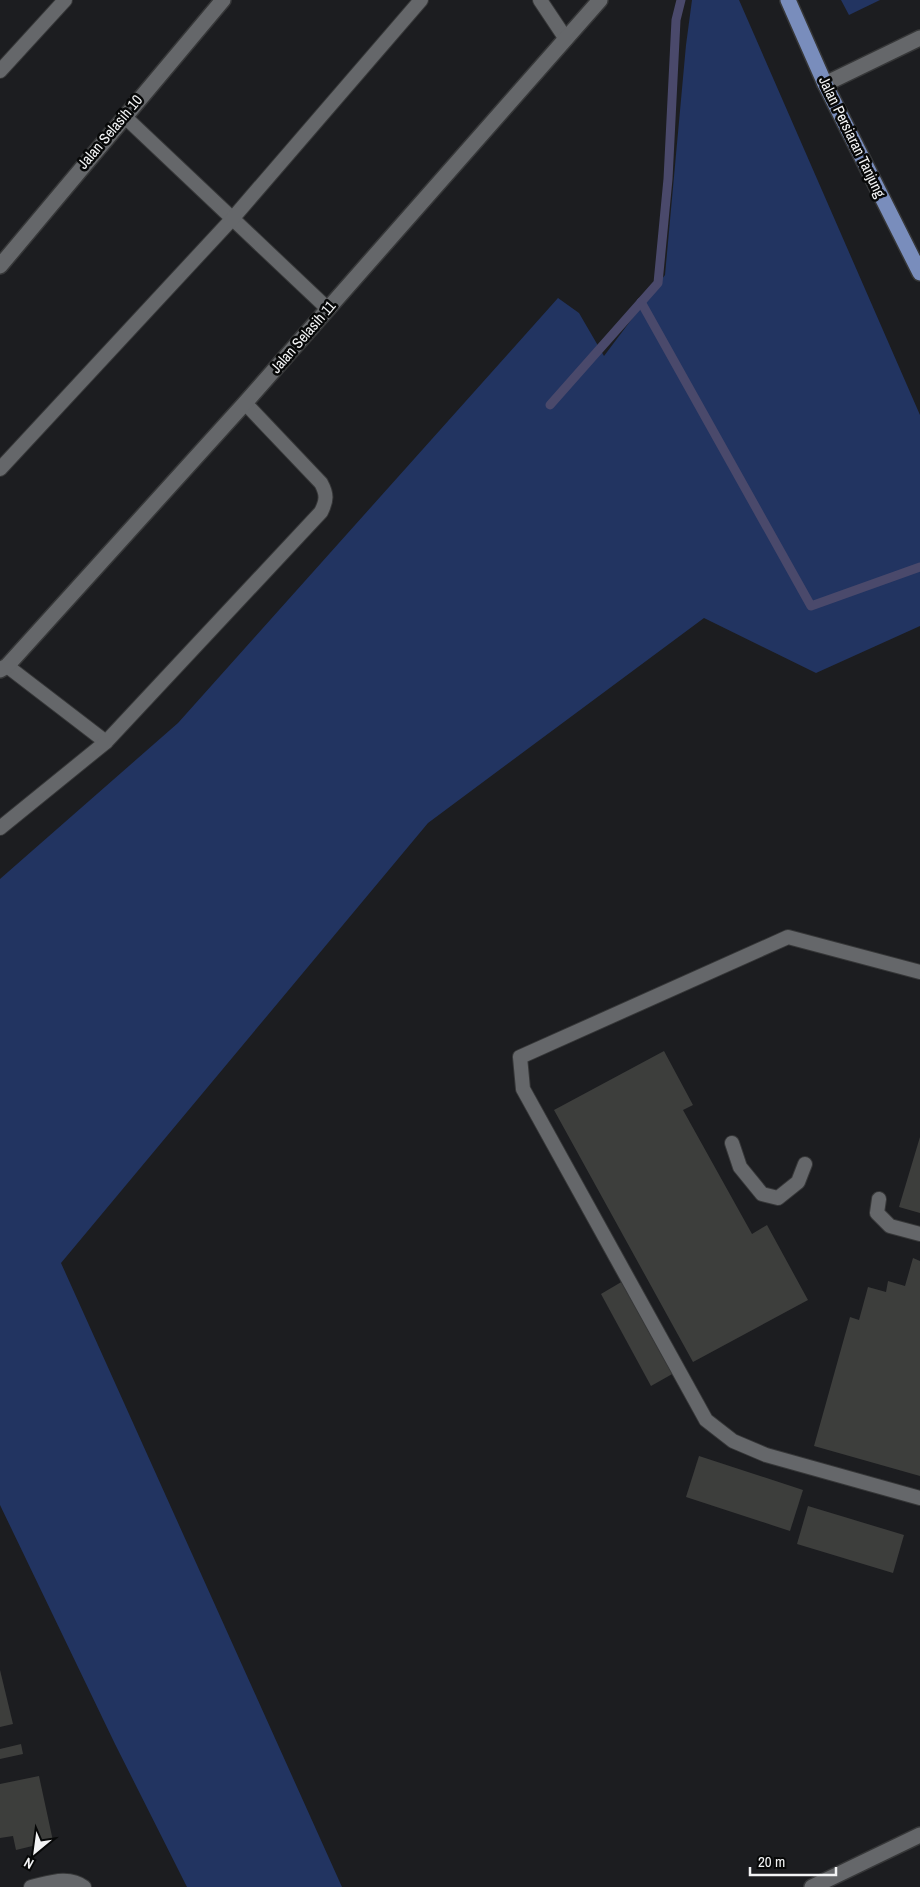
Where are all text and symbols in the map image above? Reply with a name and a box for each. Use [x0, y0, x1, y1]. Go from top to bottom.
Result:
street label: Jalan Persiaran Tanjung [814, 73, 891, 201]
street label: Jalan Selasih 10 [72, 90, 147, 173]
street label: Jalan Selasih 11 [265, 296, 340, 378]
north arrow [10, 1827, 60, 1877]
scale bar [750, 1844, 836, 1876]
text: 20 m [758, 1851, 785, 1872]
text: N [21, 1853, 37, 1873]

